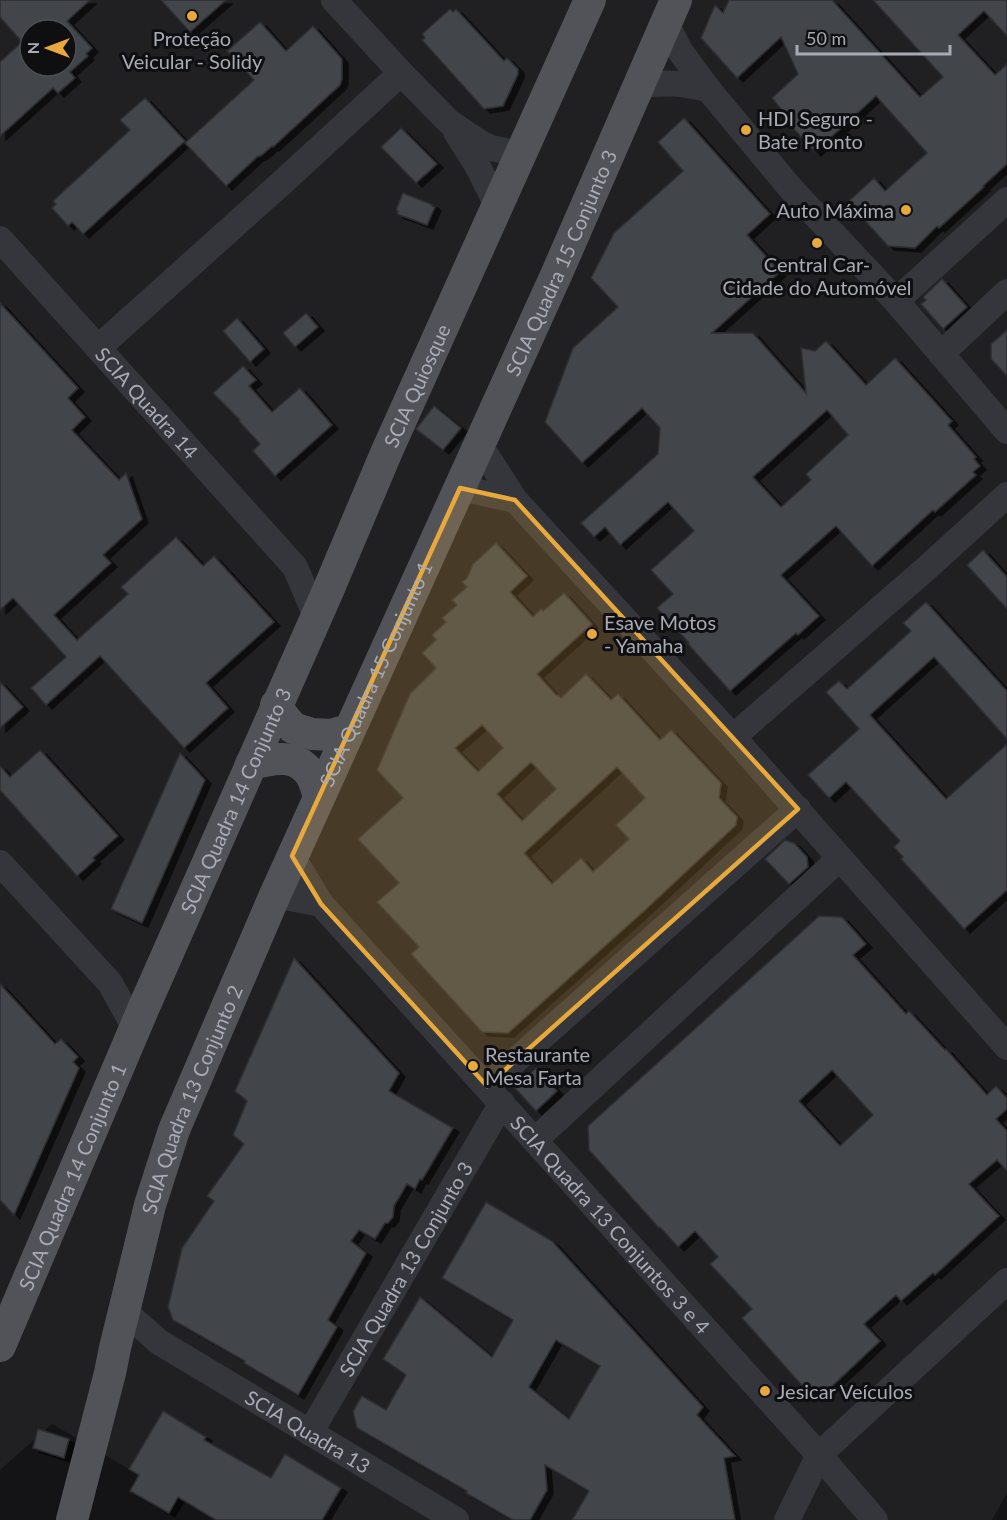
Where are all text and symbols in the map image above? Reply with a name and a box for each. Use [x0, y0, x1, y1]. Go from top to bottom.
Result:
marker: Proteção Veicular - Solidy [185, 9, 199, 23]
north arrow [18, 18, 78, 78]
scale bar [797, 18, 950, 56]
place label: Proteção Veicular - Solidy [122, 26, 263, 73]
text: 50 m [806, 27, 846, 49]
text: N [23, 42, 42, 54]
place label: HDI Seguro - Bate Pronto [758, 106, 873, 153]
marker: HDI Seguro - Bate Pronto [739, 123, 753, 137]
street label: SCIA Quadra 15 Conjunto 3 [500, 146, 621, 379]
place label: Auto Máxima [777, 198, 894, 222]
marker: Auto Máxima [899, 203, 913, 217]
marker: Central Car- Cidade do Automóvel [810, 236, 824, 250]
place label: Central Car- Cidade do Automóvel [723, 252, 911, 299]
street label: SCIA Quiosque [378, 320, 455, 451]
street label: SCIA Quadra 14 [91, 342, 204, 463]
street label: SCIA Quadra 15 Conjunto 1 [314, 557, 437, 790]
place label: Esave Motos - Yamaha [604, 610, 716, 657]
marker: Esave Motos - Yamaha [585, 627, 599, 641]
street label: SCIA Quadra 14 Conjunto 3 [175, 684, 296, 917]
street label: SCIA Quadra 13 Conjunto 2 [136, 981, 247, 1216]
place label: Restaurante Mesa Farta [485, 1042, 590, 1089]
street label: SCIA Quadra 14 Conjunto 1 [13, 1059, 131, 1294]
marker: Restaurante Mesa Farta [466, 1059, 480, 1073]
street label: SCIA Quadra 13 Conjuntos 3 e 4 [506, 1110, 716, 1339]
street label: SCIA Quadra 13 Conjunto 3 [334, 1157, 477, 1380]
place label: Jesicar Veículos [777, 1379, 913, 1403]
marker: Jesicar Veículos [758, 1384, 772, 1398]
street label: SCIA Quadra 13 [241, 1385, 375, 1478]

